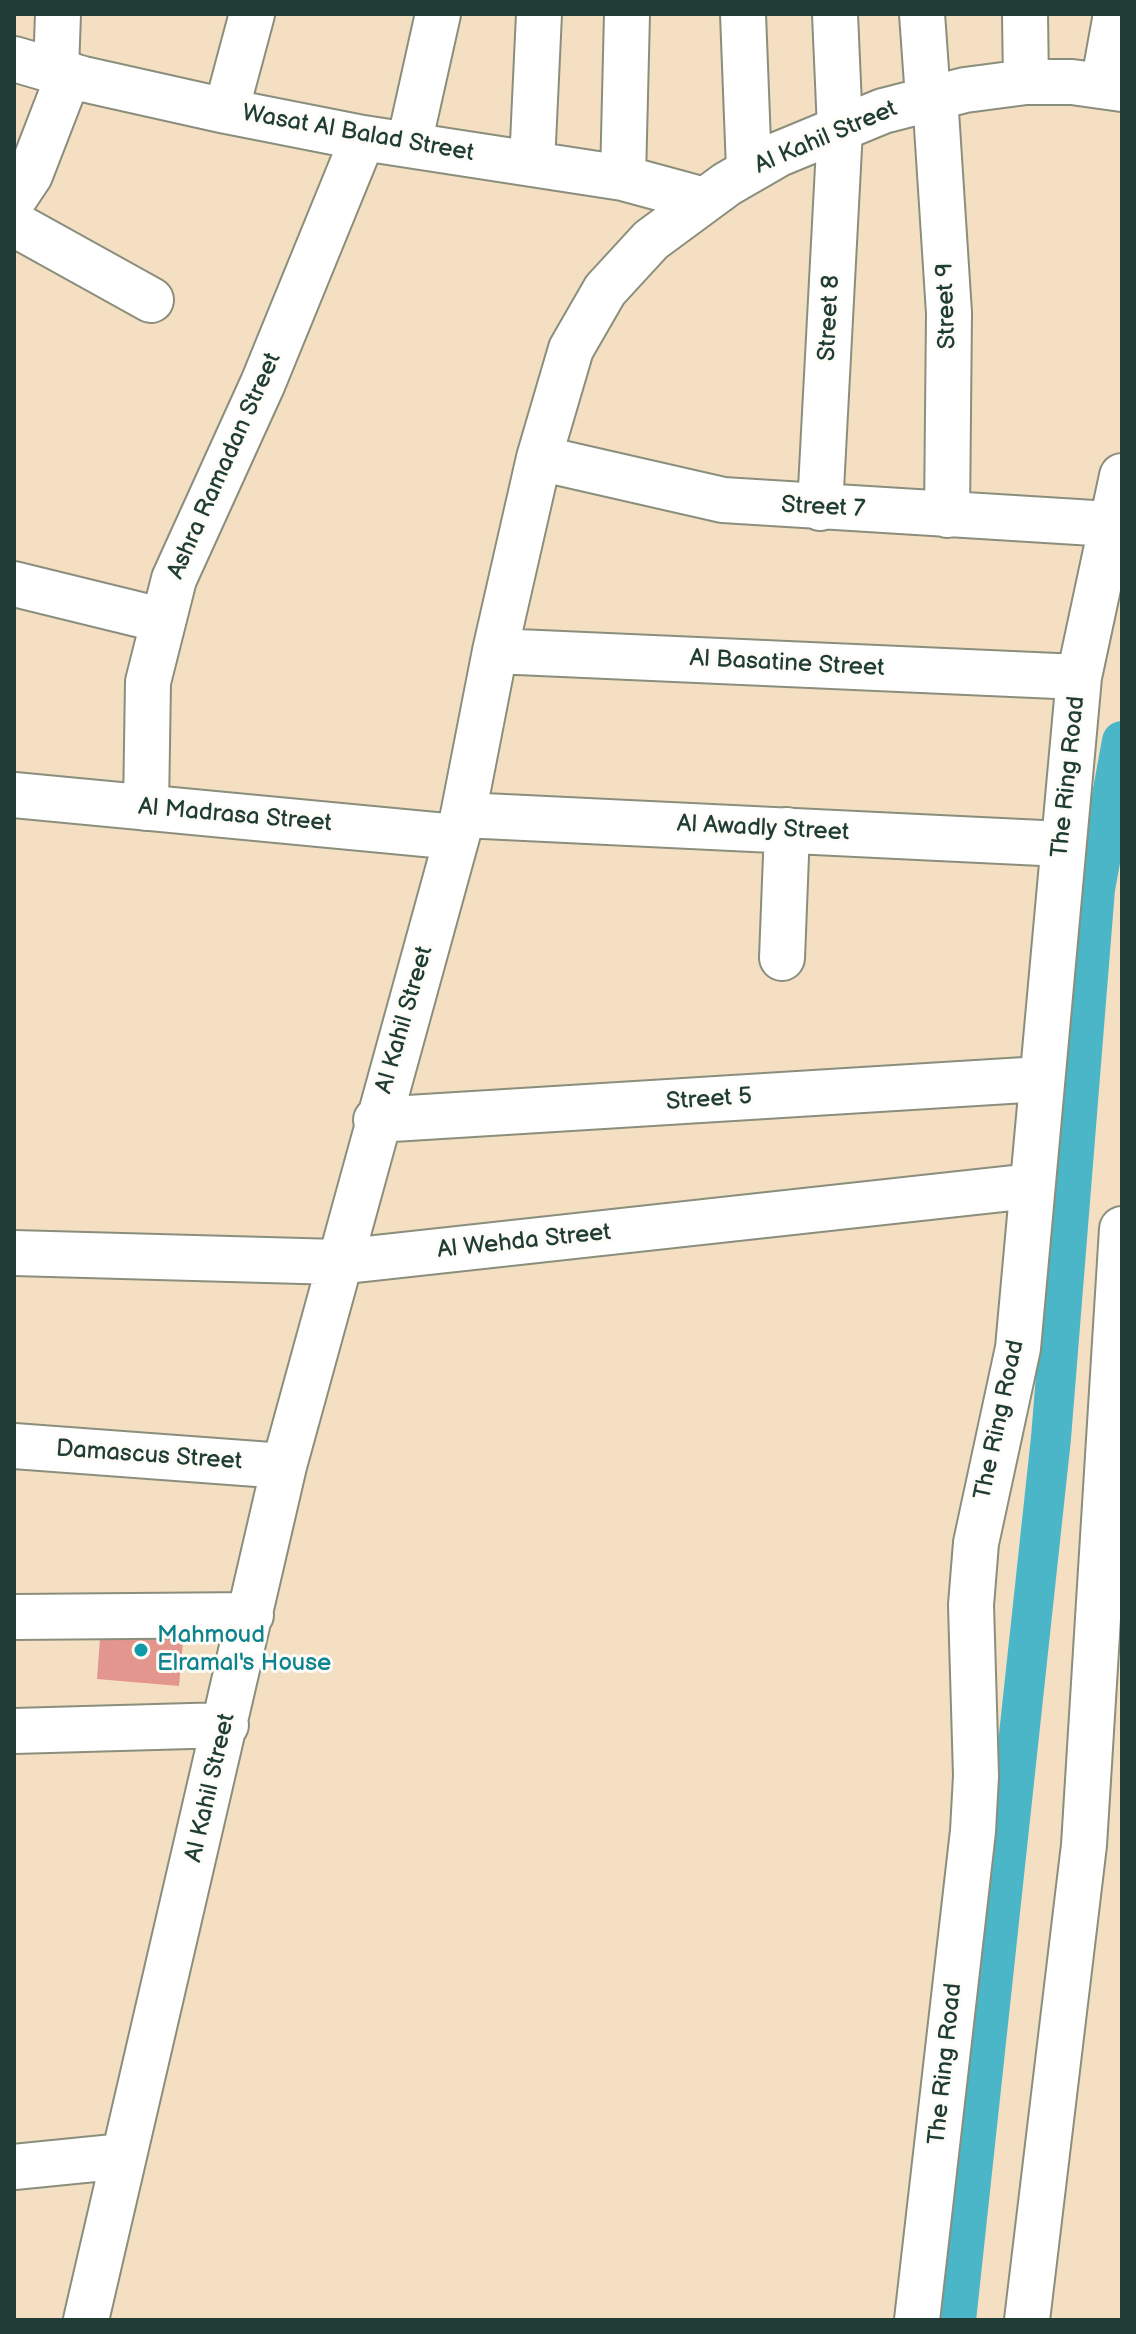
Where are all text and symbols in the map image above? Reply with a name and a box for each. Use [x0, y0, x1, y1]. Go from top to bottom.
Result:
street label: Al Kahil Street [750, 95, 902, 181]
street label: Wasat Al Balad Street [240, 99, 476, 169]
street label: Street 9 [931, 262, 963, 350]
street label: Street 8 [813, 274, 847, 362]
street label: Ashra Ramadan Street [162, 348, 288, 584]
street label: Street 7 [780, 491, 866, 525]
street label: Al Basatine Street [689, 645, 885, 683]
street label: The Ring Road [1046, 695, 1092, 859]
street label: Al Madrasa Street [137, 793, 333, 839]
street label: Al Awadly Street [676, 810, 850, 848]
street label: Al Kahil Street [370, 943, 440, 1097]
street label: Street 5 [665, 1083, 753, 1117]
street label: Al Wehda Street [436, 1219, 612, 1265]
street label: The Ring Road [969, 1338, 1031, 1502]
street label: Damascus Street [55, 1435, 243, 1477]
place label: Mahmoud Elramal's House [157, 1622, 331, 1678]
marker: Mahmoud Elramal's House [132, 1641, 150, 1659]
street label: Al Kahil Street [180, 1711, 242, 1865]
street label: The Ring Road [923, 1982, 969, 2146]

